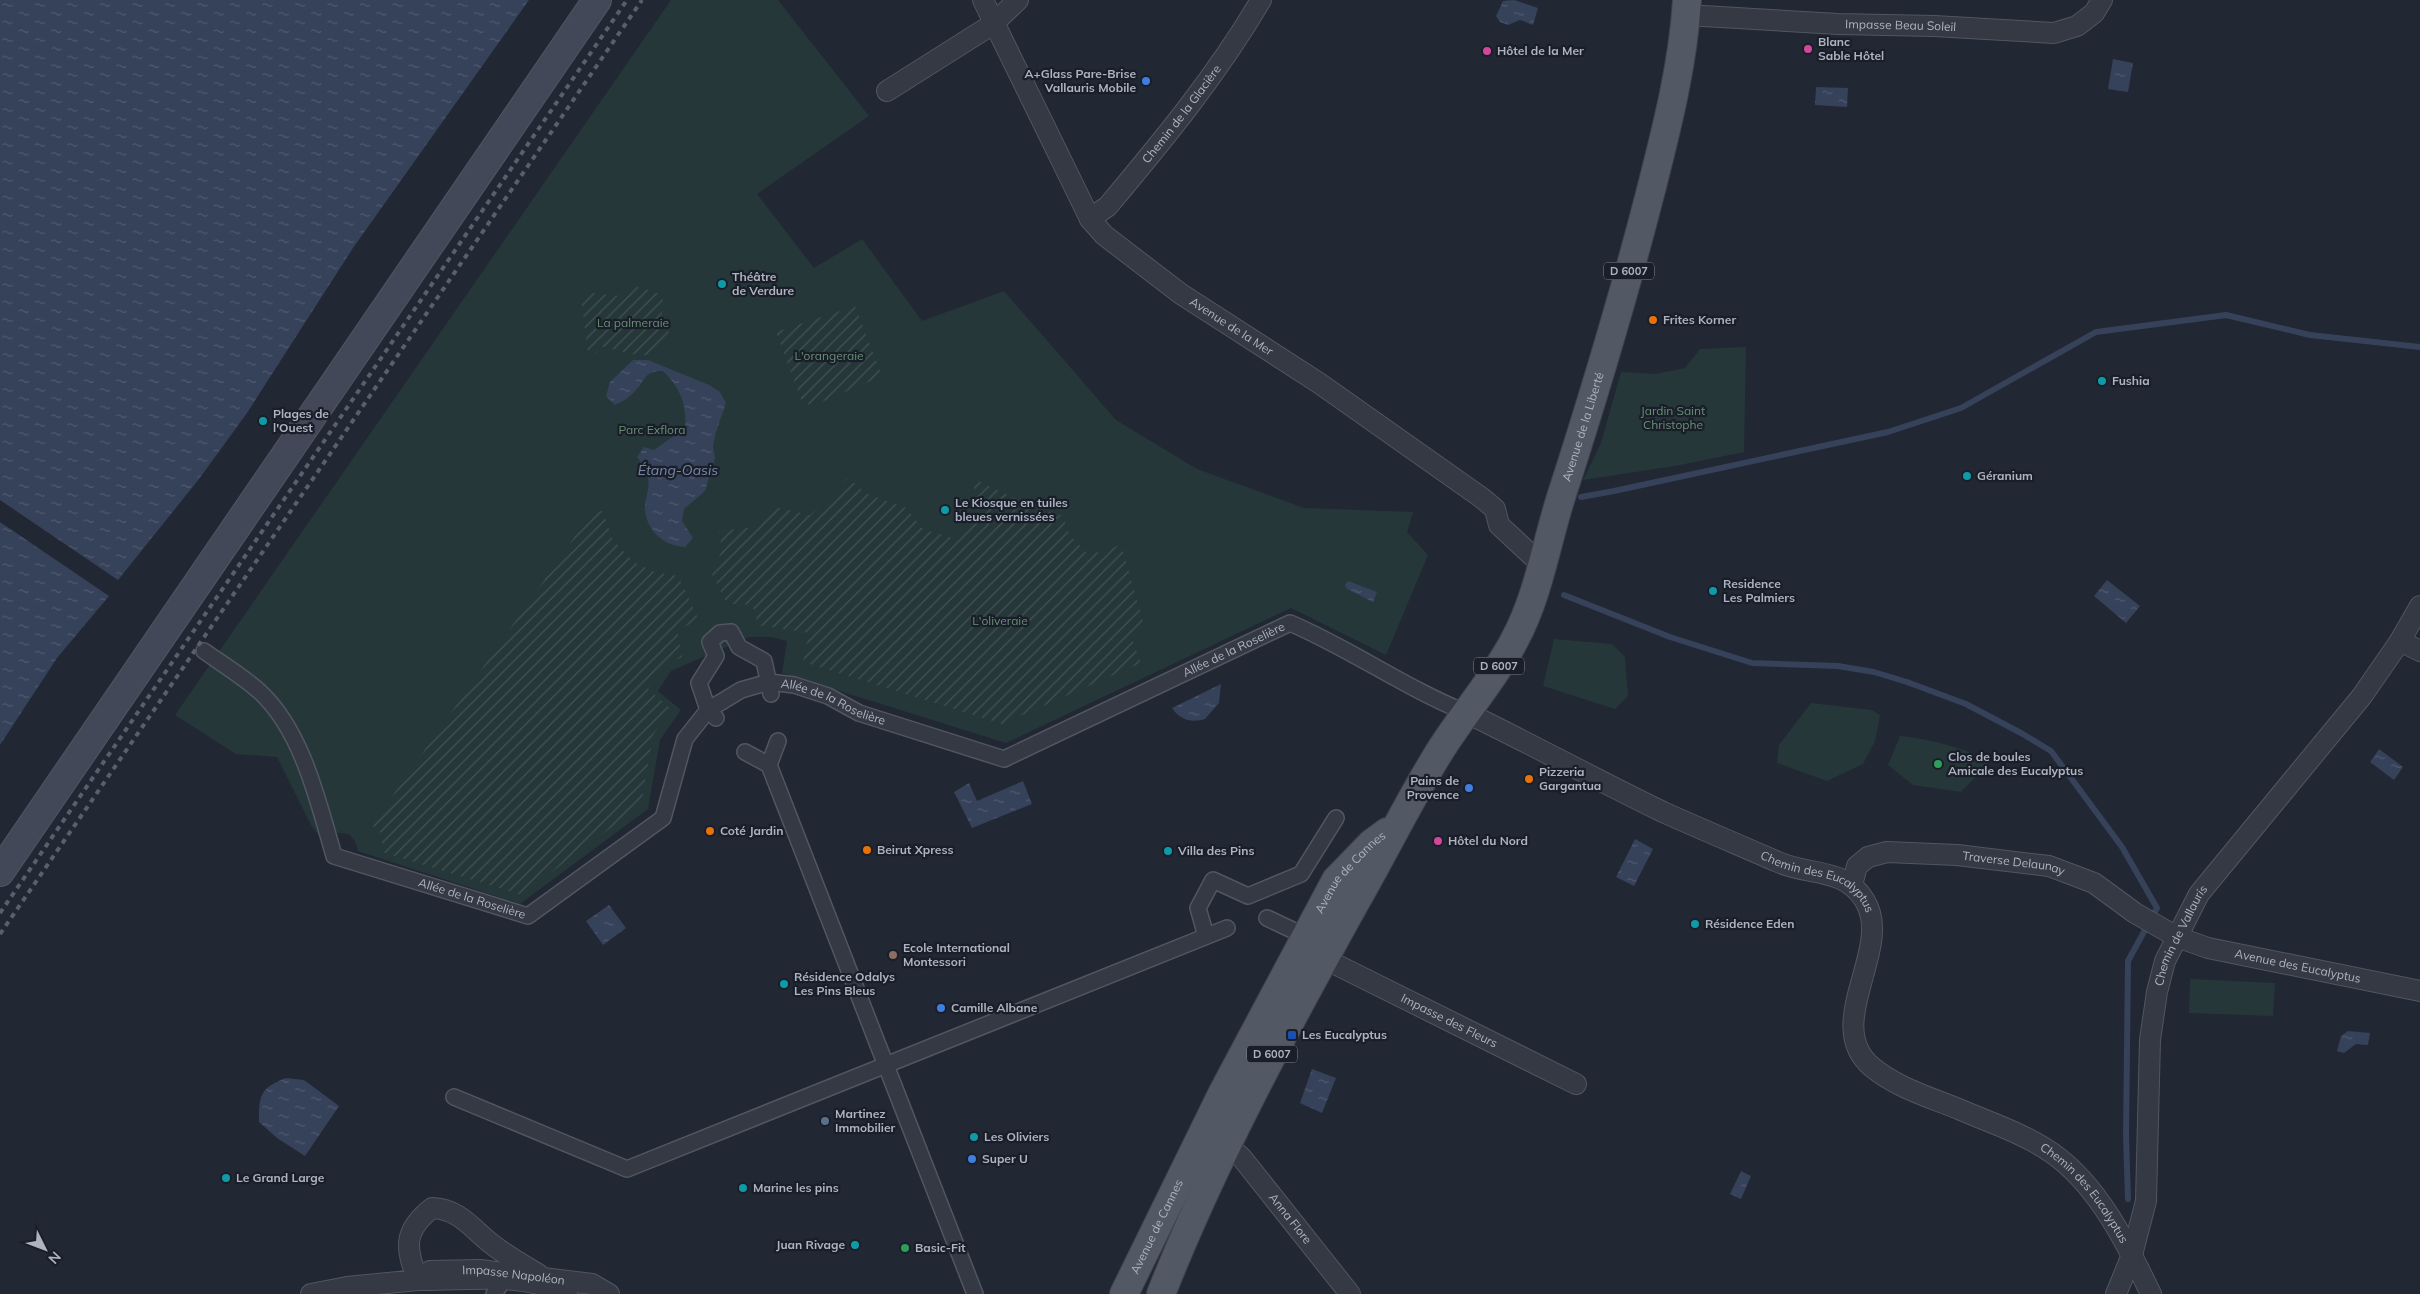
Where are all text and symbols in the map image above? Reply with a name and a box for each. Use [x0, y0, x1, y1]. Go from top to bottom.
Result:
street label: Impasse Beau Soleil [1845, 16, 1957, 34]
place label: Blanc Sable Hôtel [1818, 34, 1884, 63]
place label: Hôtel de la Mer [1497, 43, 1584, 58]
marker: Blanc Sable Hôtel [1802, 43, 1814, 55]
marker: Hôtel de la Mer [1481, 45, 1493, 57]
street label: Chemin de la Glacière [1139, 62, 1224, 166]
place label: A+Glass Pare-Brise Vallauris Mobile [1025, 66, 1136, 95]
marker: A+Glass Pare-Brise Vallauris Mobile [1140, 75, 1152, 87]
road number: D 6007 [1604, 262, 1654, 280]
place label: Théâtre de Verdure [732, 269, 795, 298]
marker: Théâtre de Verdure [716, 278, 728, 290]
street label: Avenue de la Mer [1187, 294, 1277, 359]
place label: Frites Korner [1663, 312, 1736, 327]
marker: Frites Korner [1647, 314, 1659, 326]
park label: La palmeraie [597, 315, 669, 330]
park label: L'orangeraie [794, 348, 864, 363]
street label: Avenue de la Liberté [1559, 370, 1607, 483]
place label: Fushia [2112, 373, 2150, 388]
marker: Fushia [2096, 375, 2108, 387]
park label: Jardin Saint Christophe [1641, 403, 1705, 432]
place label: Plages de l'Ouest [273, 406, 329, 435]
marker: Plages de l'Ouest [257, 415, 269, 427]
park label: Parc Exflora [619, 422, 685, 437]
water label: Étang-Oasis [638, 461, 718, 479]
place label: Géranium [1977, 468, 2033, 483]
marker: Géranium [1961, 470, 1973, 482]
place label: Le Kiosque en tuiles bleues vernissées [955, 495, 1068, 524]
marker: Le Kiosque en tuiles bleues vernissées [939, 504, 951, 516]
place label: Residence Les Palmiers [1723, 576, 1795, 605]
marker: Residence Les Palmiers [1707, 585, 1719, 597]
park label: L'oliveraie [972, 613, 1028, 628]
street label: Allée de la Roselière [1180, 619, 1287, 680]
road number: D 6007 [1474, 658, 1524, 674]
street label: Allée de la Roselière [780, 675, 887, 728]
place label: Clos de boules Amicale des Eucalyptus [1948, 749, 2083, 778]
marker: Clos de boules Amicale des Eucalyptus [1932, 758, 1944, 770]
place label: Pizzeria Gargantua [1539, 764, 1601, 793]
place label: Pains de Provence [1407, 773, 1459, 802]
marker: Pizzeria Gargantua [1523, 773, 1535, 785]
marker: Pains de Provence [1463, 782, 1475, 794]
place label: Coté Jardin [720, 823, 783, 838]
marker: Coté Jardin [704, 825, 716, 837]
street label: Avenue de Cannes [1312, 828, 1388, 916]
place label: Hôtel du Nord [1448, 833, 1528, 848]
marker: Hôtel du Nord [1432, 835, 1444, 847]
place label: Beirut Xpress [877, 842, 953, 857]
place label: Villa des Pins [1177, 843, 1254, 858]
marker: Beirut Xpress [861, 844, 873, 856]
marker: Villa des Pins [1162, 845, 1174, 857]
street label: Chemin des Eucalyptus [1758, 847, 1877, 914]
street label: Traverse Delaunay [1962, 848, 2068, 879]
street label: Allée de la Roselière [417, 875, 528, 922]
street label: Chemin de Vallauris [2151, 882, 2210, 988]
place label: Résidence Eden [1705, 916, 1794, 931]
marker: Résidence Eden [1689, 918, 1701, 930]
place label: Ecole International Montessori [903, 940, 1010, 969]
street label: Avenue des Eucalyptus [2233, 946, 2362, 986]
marker: Ecole International Montessori [887, 949, 899, 961]
place label: Résidence Odalys Les Pins Bleus [794, 969, 895, 998]
marker: Résidence Odalys Les Pins Bleus [778, 978, 790, 990]
street label: Impasse des Fleurs [1399, 990, 1500, 1051]
place label: Camille Albane [951, 1000, 1038, 1015]
marker: Camille Albane [935, 1002, 947, 1014]
place label: Les Eucalyptus [1302, 1027, 1387, 1042]
marker: Les Eucalyptus [1286, 1029, 1298, 1041]
road number: D 6007 [1247, 1046, 1297, 1062]
place label: Martinez Immobilier [835, 1106, 896, 1135]
marker: Martinez Immobilier [819, 1115, 831, 1127]
place label: Les Oliviers [984, 1129, 1049, 1144]
marker: Les Oliviers [968, 1131, 980, 1143]
street label: Chemin des Eucalyptus [2038, 1139, 2132, 1246]
place label: Super U [982, 1151, 1028, 1166]
marker: Super U [966, 1153, 978, 1165]
place label: Le Grand Large [236, 1170, 325, 1185]
marker: Le Grand Large [220, 1172, 232, 1184]
street label: Avenue de Cannes [1127, 1177, 1186, 1276]
place label: Marine les pins [753, 1180, 839, 1195]
marker: Marine les pins [737, 1182, 749, 1194]
street label: Anna Flore [1266, 1190, 1315, 1247]
north arrow [20, 1224, 70, 1274]
place label: Juan Rivage [776, 1237, 845, 1252]
marker: Juan Rivage [849, 1239, 861, 1251]
place label: Basic-Fit [915, 1240, 966, 1255]
marker: Basic-Fit [899, 1242, 911, 1254]
text: N [44, 1248, 65, 1268]
street label: Impasse Napoléon [462, 1262, 566, 1288]

